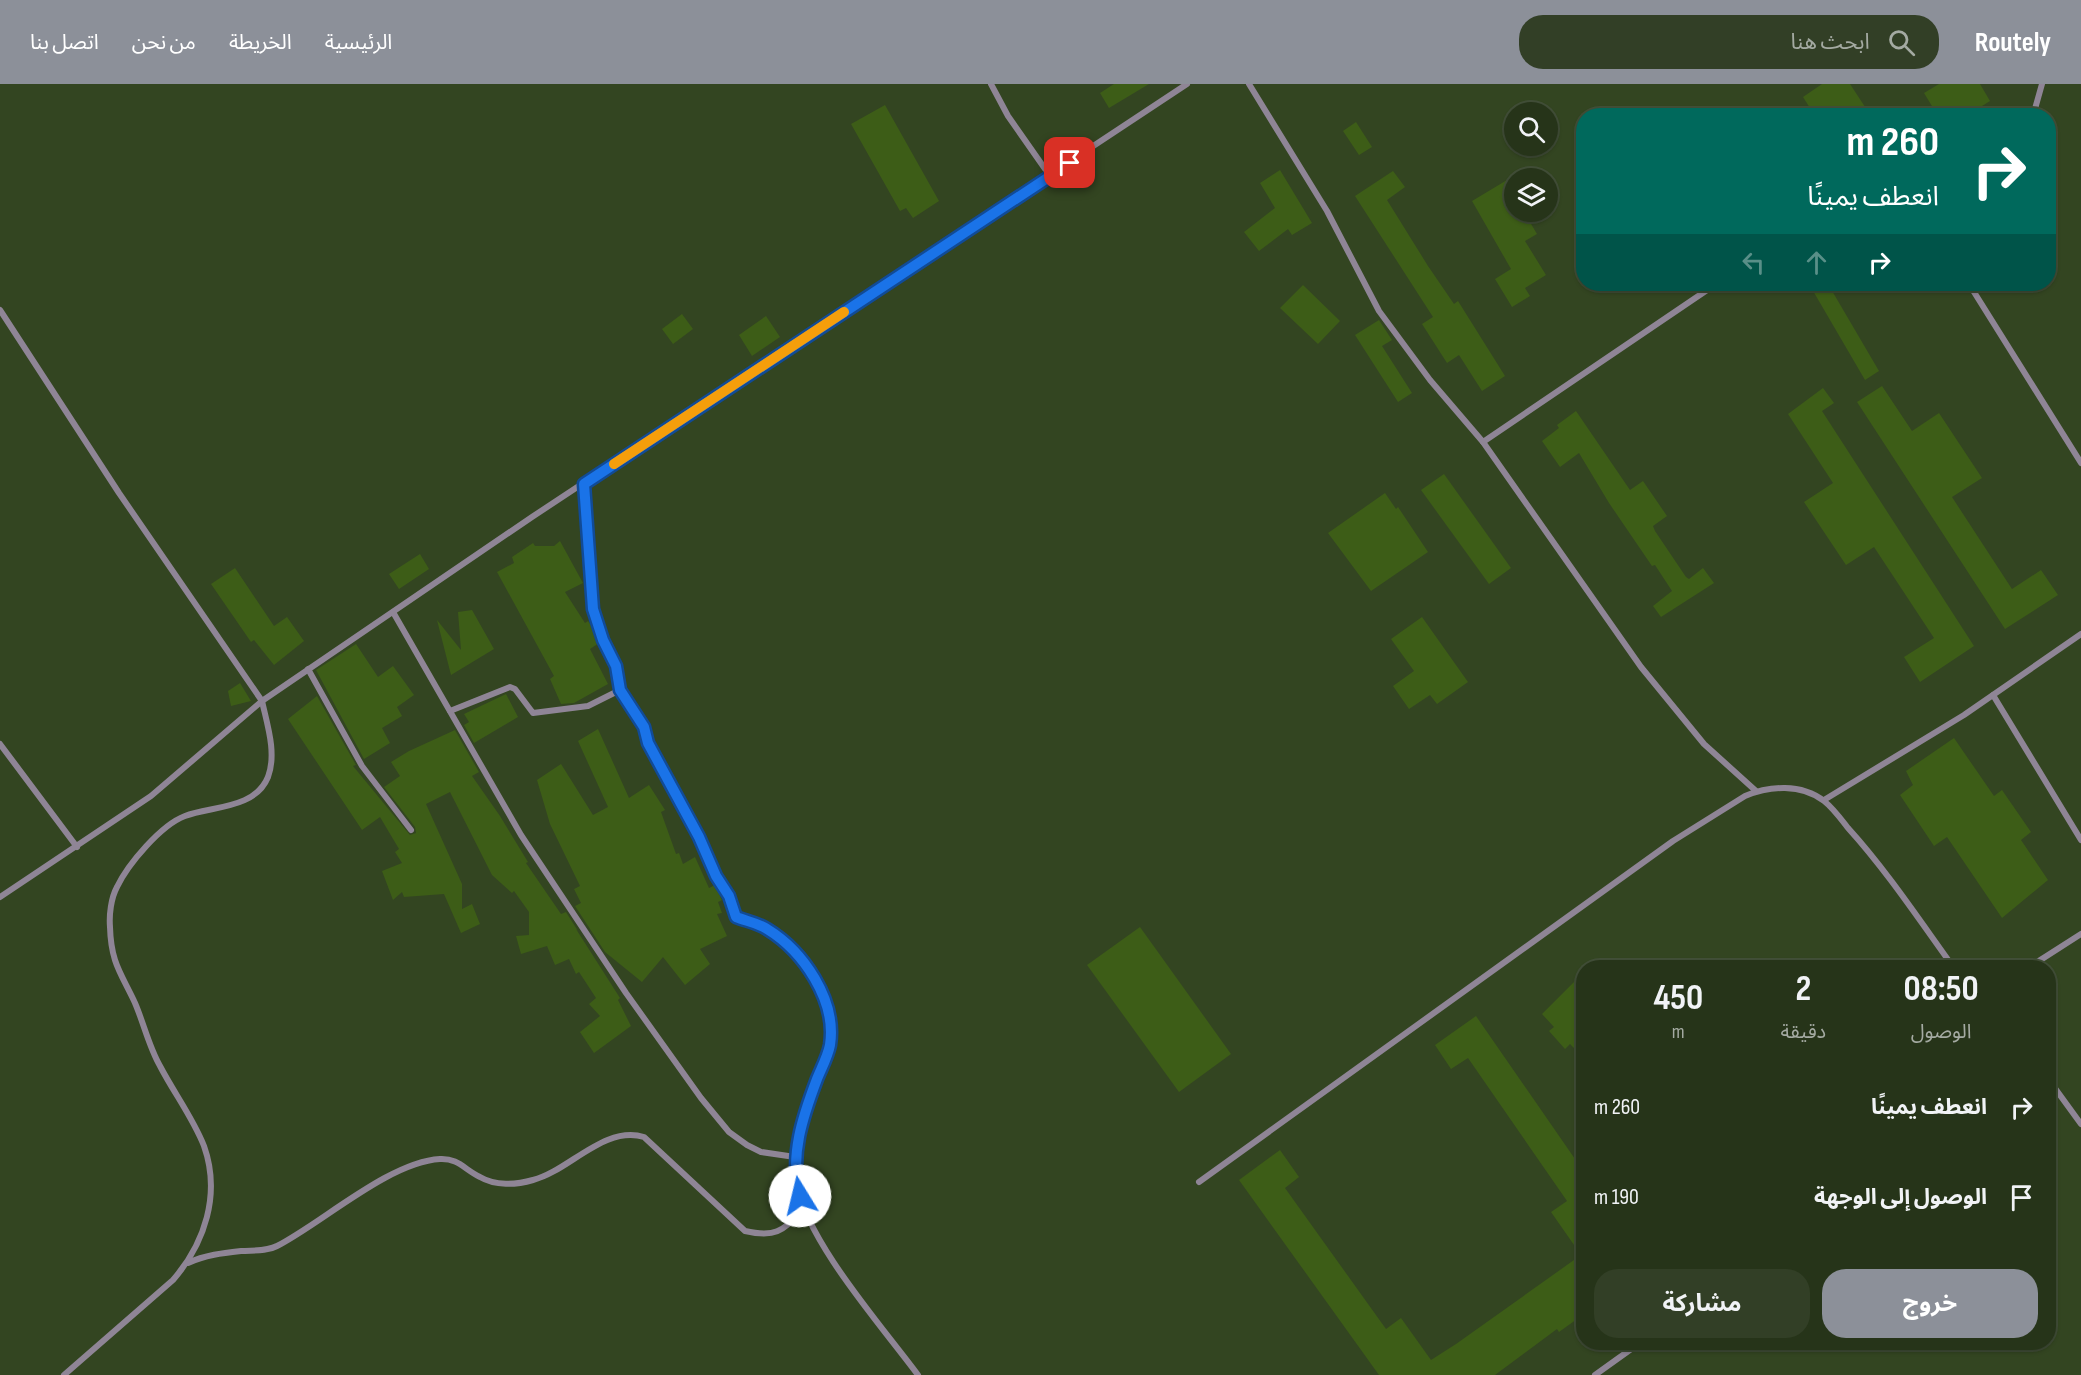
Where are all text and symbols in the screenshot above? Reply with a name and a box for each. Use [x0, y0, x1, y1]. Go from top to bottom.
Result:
search box [1519, 15, 1939, 69]
icon: search [1885, 26, 1918, 59]
text: Routely [1975, 26, 2051, 59]
text: ابحث هنا [1790, 29, 1870, 56]
text: اتصل بنا [30, 30, 99, 55]
text: من نحن [132, 30, 196, 55]
text: الخريطة [229, 30, 292, 55]
text: الرئيسية [325, 30, 392, 55]
map controls [1504, 102, 1558, 222]
button: search [1504, 102, 1558, 156]
text: 260 m [1846, 117, 1939, 168]
icon: right [1960, 132, 2038, 210]
pin [1044, 137, 1095, 188]
icon: arrive [1053, 146, 1086, 179]
button: layers [1504, 168, 1558, 222]
text: انعطف يمينًا [1807, 181, 1939, 213]
icon: left [1737, 246, 1770, 279]
icon: ahead [1800, 246, 1833, 279]
icon: right [1863, 246, 1896, 279]
text: 2 [1795, 968, 1811, 1011]
text: 08:50 [1904, 968, 1979, 1011]
text: 450 [1653, 977, 1703, 1020]
text: m [1672, 1020, 1685, 1044]
text: دقيقة [1781, 1020, 1826, 1044]
text: الوصول [1911, 1020, 1971, 1044]
icon: right [2005, 1091, 2038, 1124]
text: 260 m [1594, 1094, 1640, 1121]
text: انعطف يمينًا [1871, 1094, 1987, 1121]
position arrow [768, 1164, 832, 1228]
icon: arrive [2005, 1181, 2038, 1214]
text: 190 m [1594, 1184, 1639, 1211]
text: الوصول إلى الوجهة [1814, 1184, 1987, 1211]
button: مشاركة [1594, 1269, 1810, 1338]
button: خروج [1822, 1269, 2038, 1338]

